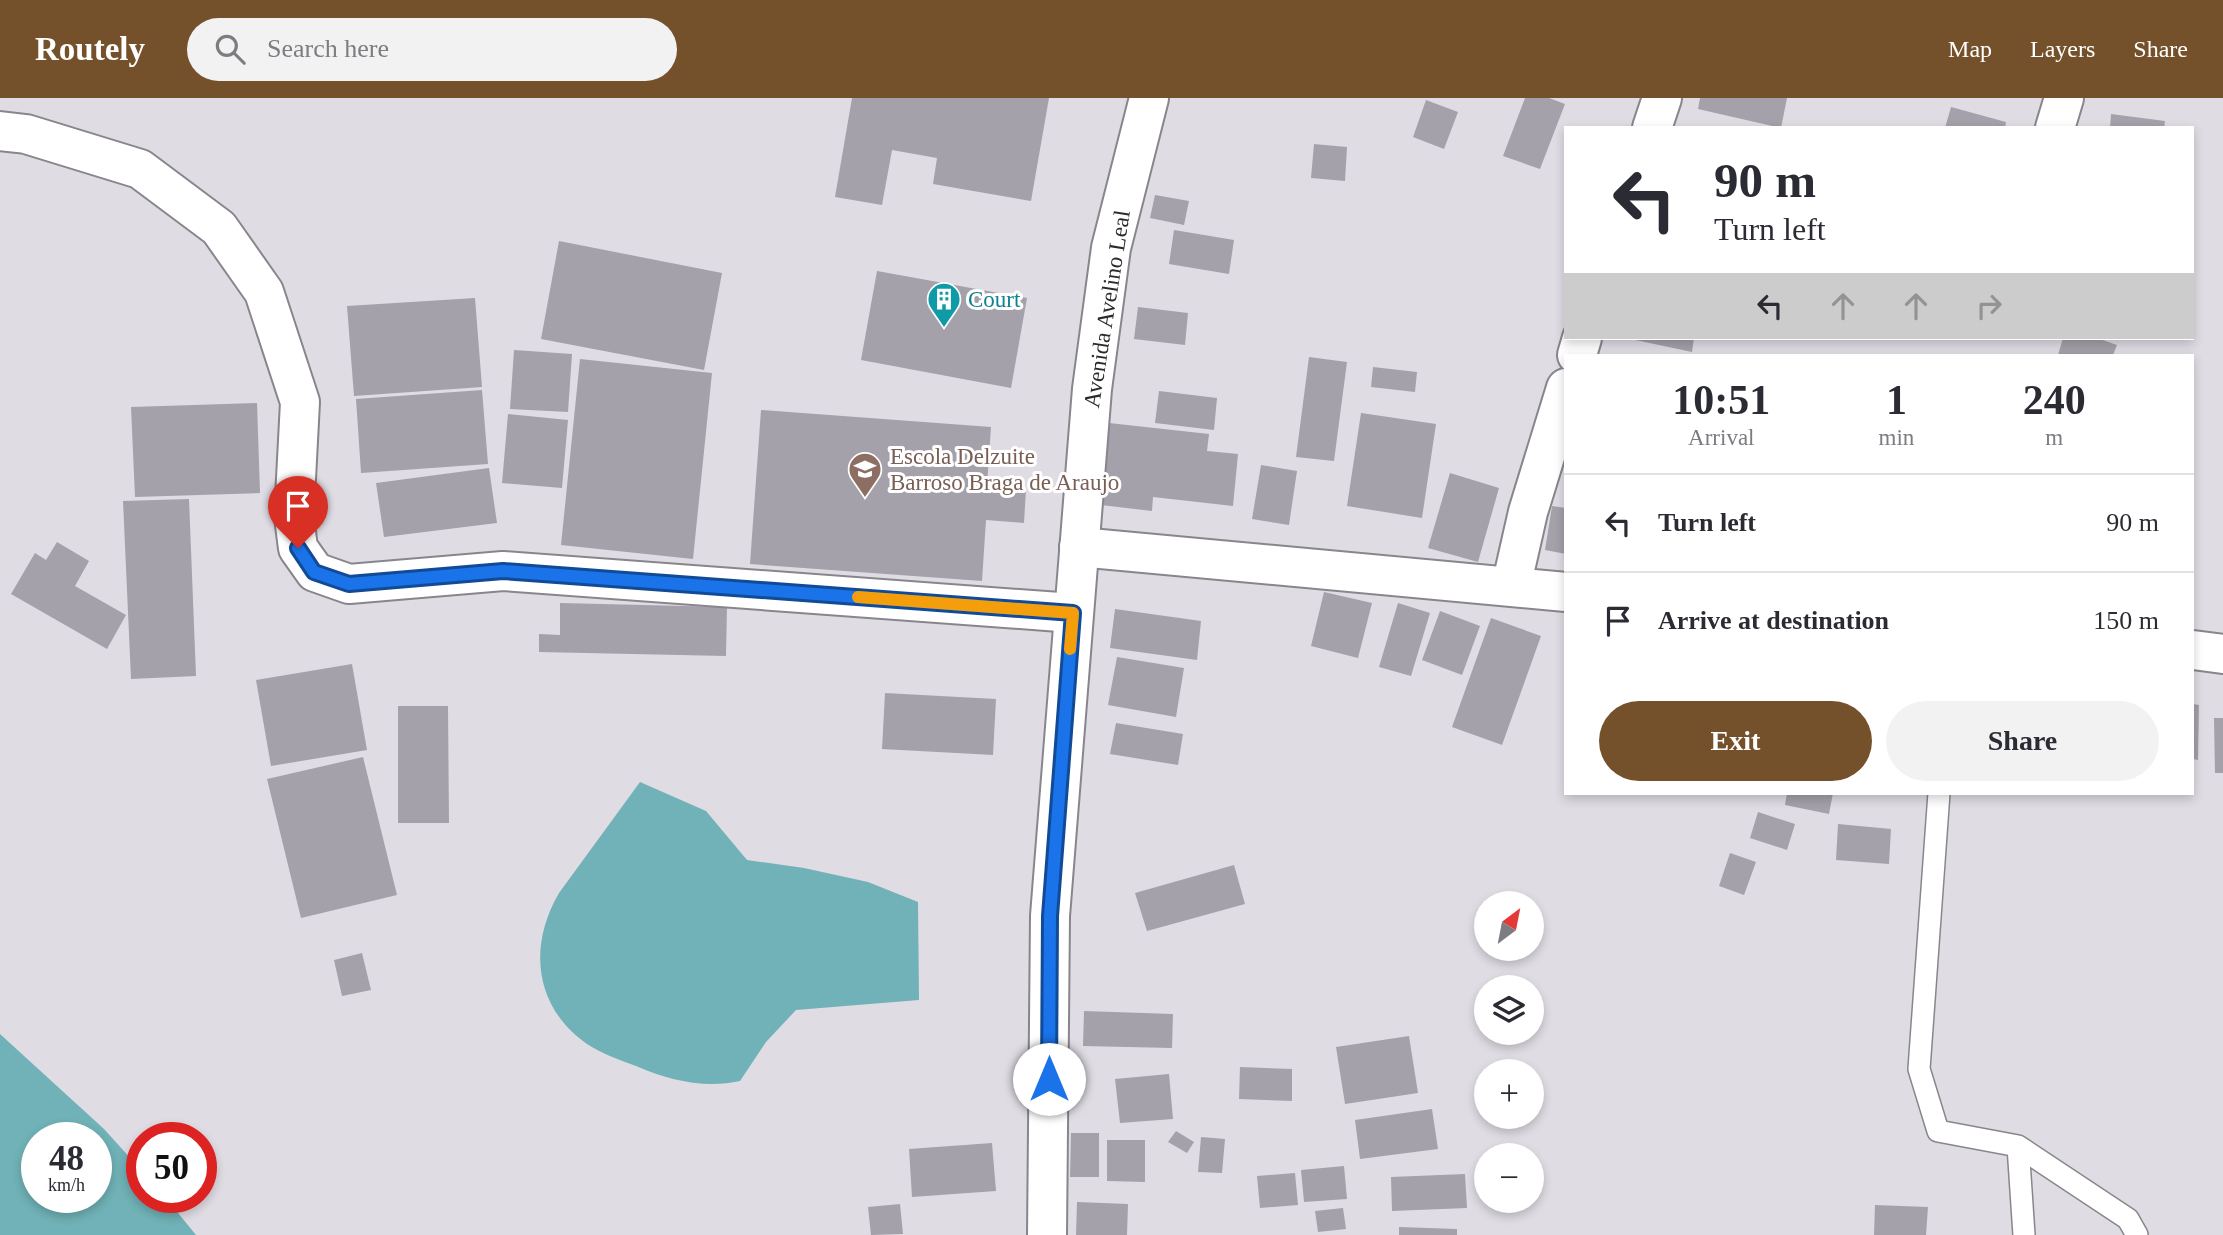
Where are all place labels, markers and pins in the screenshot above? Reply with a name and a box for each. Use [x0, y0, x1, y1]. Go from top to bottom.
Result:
building icon: Court [925, 280, 963, 329]
place label: Court [968, 287, 1021, 312]
place label: Escola Delzuite Barroso Braga de Araujo [890, 444, 1119, 495]
school or university icon: Escola Delzuite Barroso Braga de Araujo [846, 450, 884, 499]
pin [268, 476, 328, 548]

